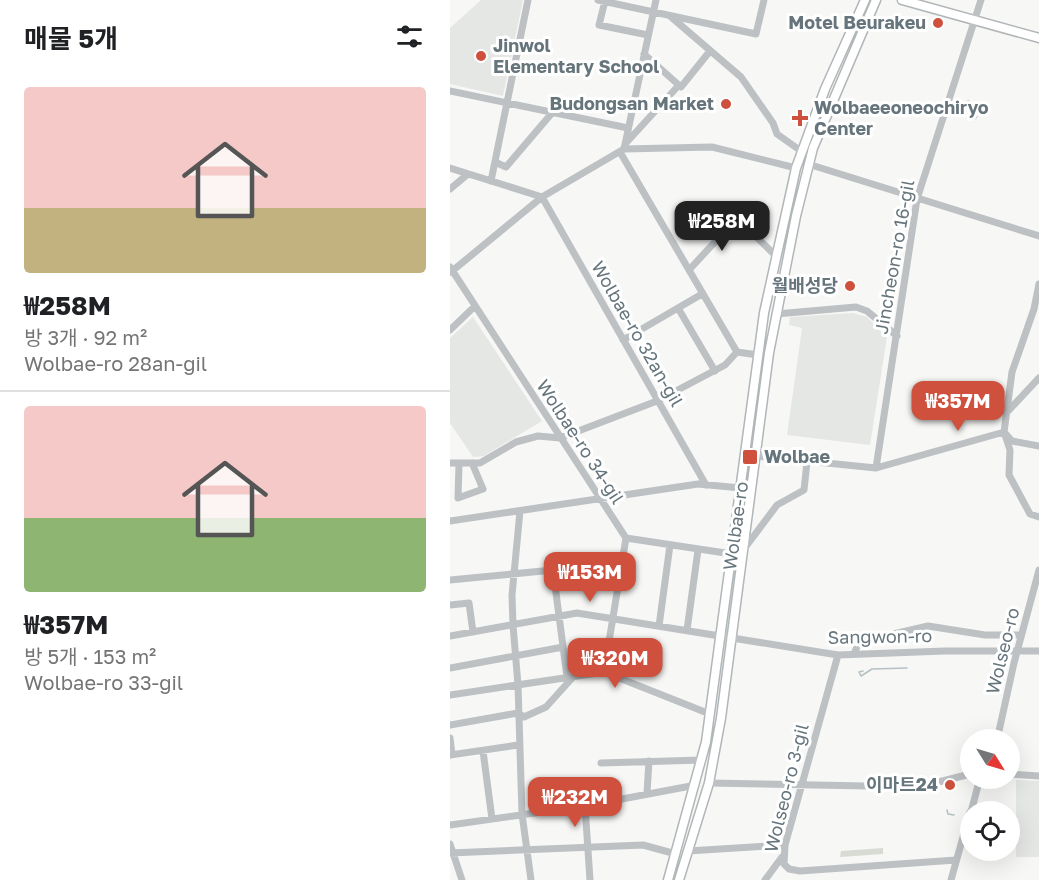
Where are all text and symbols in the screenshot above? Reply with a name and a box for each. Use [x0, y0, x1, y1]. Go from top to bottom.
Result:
place label: Motel Beurakeu [788, 11, 926, 33]
marker: Motel Beurakeu [931, 16, 945, 30]
icon: filters [393, 20, 426, 53]
text: 매물 5개 [24, 23, 118, 54]
place label: Jinwol Elementary School [493, 34, 659, 77]
marker: Jinwol Elementary School [474, 49, 488, 63]
place label: Budongsan Market [550, 92, 714, 114]
place label: Wolbaeeoneochiryo Center [814, 96, 989, 139]
marker: Budongsan Market [719, 97, 733, 111]
marker: Wolbaeeoneochiryo Center [791, 109, 809, 127]
icon: home [171, 126, 279, 234]
street label: Jincheon-ro 16-gil [870, 178, 918, 336]
pin: ₩258M [680, 201, 764, 252]
text: ₩258M [689, 208, 755, 232]
street label: Wolbae-ro 32an-gil [587, 257, 689, 410]
place label: 월배성당 [772, 274, 838, 296]
marker: 월배성당 [843, 279, 857, 293]
text: ₩258M [24, 290, 111, 321]
text: 방 3개 · 92 m² [24, 325, 147, 349]
text: Wolbae-ro 28an-gil [24, 351, 207, 375]
street label: Wolbae-ro 34-gil [532, 375, 629, 508]
pin: ₩357M [916, 381, 1000, 432]
text: ₩357M [926, 388, 990, 412]
icon: home [171, 445, 279, 553]
place label: Wolbae [764, 445, 830, 467]
marker: Wolbae [741, 448, 759, 466]
street label: Wolbae-ro [718, 480, 752, 572]
pin: ₩153M [548, 552, 632, 603]
text: ₩153M [558, 559, 622, 583]
street label: Wolseo-ro [981, 605, 1023, 696]
text: ₩357M [24, 609, 108, 640]
street label: Sangwon-ro [828, 624, 932, 648]
pin: ₩320M [573, 638, 657, 689]
text: 방 5개 · 153 m² [24, 644, 156, 668]
text: ₩320M [582, 645, 649, 669]
text: Wolbae-ro 33-gil [24, 670, 183, 694]
street label: Wolseo-ro 3-gil [759, 721, 813, 854]
north arrow [960, 729, 1020, 789]
map controls [960, 729, 1020, 861]
place label: 이마트24 [866, 773, 938, 795]
pin: ₩232M [533, 777, 617, 828]
marker: 이마트24 [943, 778, 957, 792]
text: ₩232M [542, 784, 608, 808]
button: locate [960, 801, 1020, 861]

